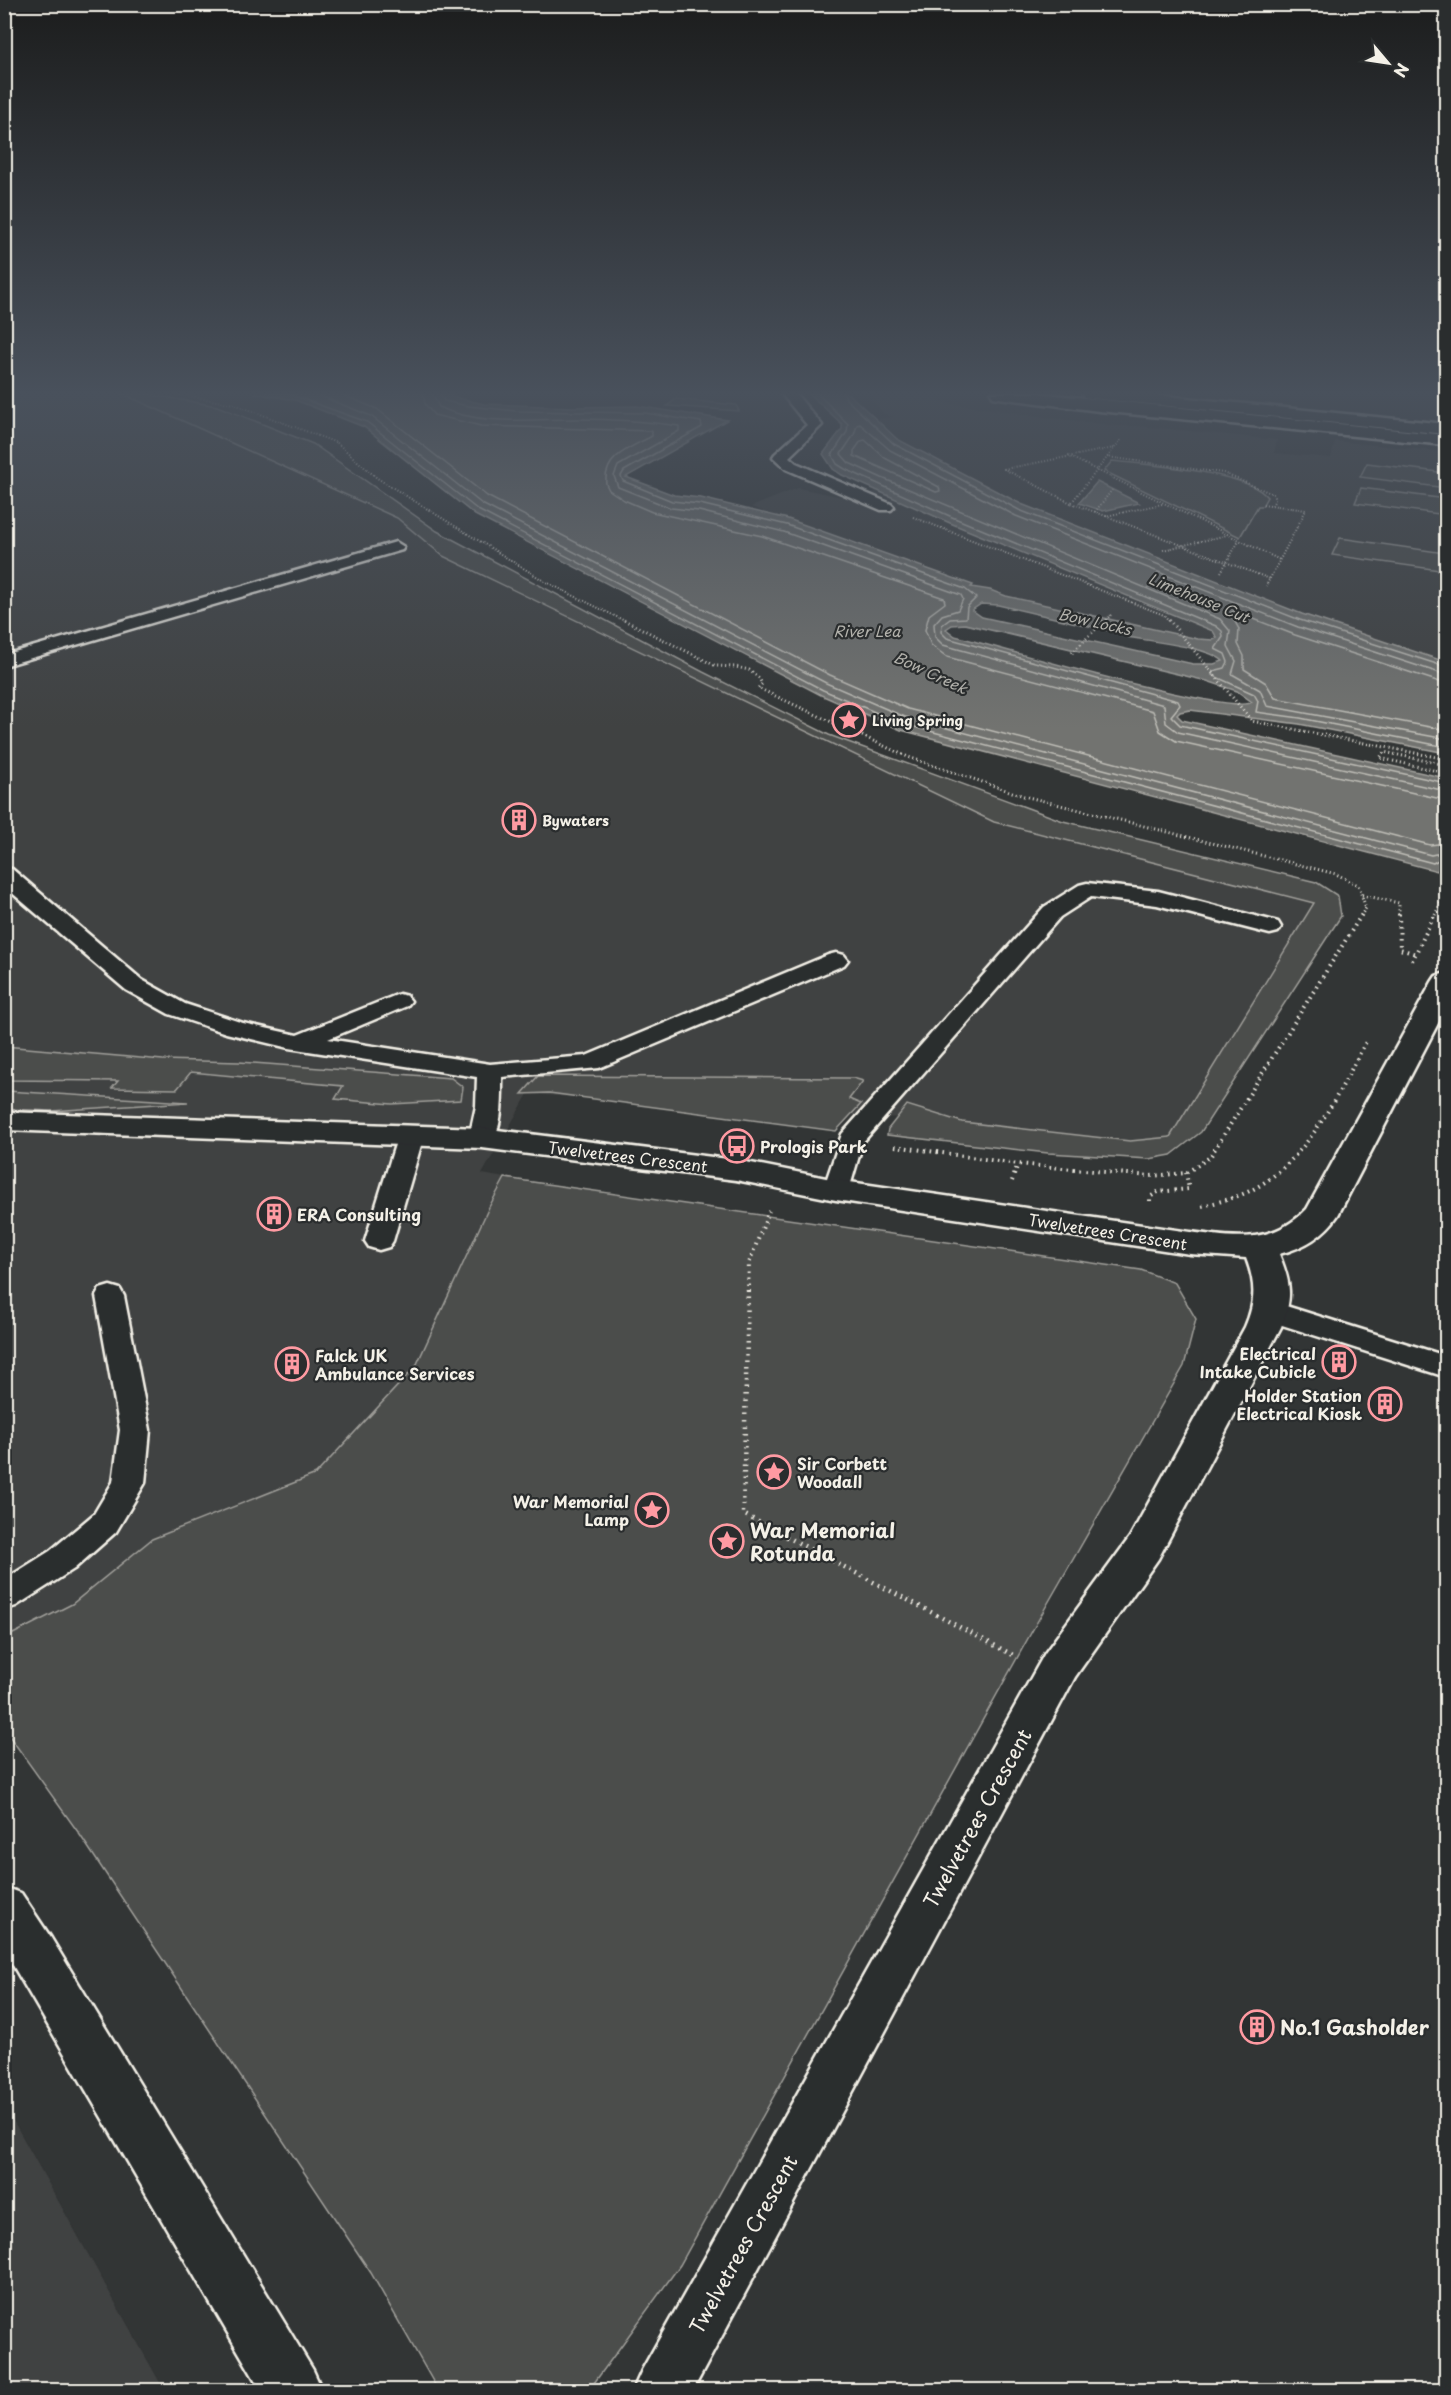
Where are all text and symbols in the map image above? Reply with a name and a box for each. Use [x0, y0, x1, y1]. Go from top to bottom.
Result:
north arrow [1358, 33, 1418, 93]
text: N [1388, 59, 1416, 82]
water label: Limehouse Cut [1145, 566, 1254, 628]
water label: Bow Locks [1056, 601, 1136, 641]
water label: River Lea [834, 619, 901, 642]
water label: Bow Creek [890, 645, 972, 699]
place icon: Living Spring [831, 702, 867, 738]
place label: Living Spring [872, 710, 963, 731]
building icon: Bywaters [501, 802, 537, 838]
place label: Bywaters [542, 810, 609, 831]
bus stop icon: Prologis Park [719, 1128, 755, 1164]
street label: Twelvetrees Crescent [547, 1134, 709, 1178]
place label: Prologis Park [760, 1134, 868, 1158]
building icon: ERA Consulting [256, 1196, 292, 1232]
place label: ERA Consulting [297, 1202, 421, 1226]
street label: Twelvetrees Crescent [1027, 1207, 1189, 1255]
place label: Electrical Intake Cubicle [1199, 1341, 1316, 1383]
place label: Falck UK Ambulance Services [315, 1343, 475, 1385]
building icon: Electrical Intake Cubicle [1321, 1344, 1357, 1380]
building icon: Falck UK Ambulance Services [274, 1346, 310, 1382]
place label: Holder Station Electrical Kiosk [1237, 1383, 1362, 1425]
building icon: Holder Station Electrical Kiosk [1367, 1386, 1403, 1422]
place label: Sir Corbett Woodall [797, 1451, 887, 1493]
place icon: Sir Corbett Woodall [756, 1454, 792, 1490]
place label: War Memorial Lamp [513, 1489, 629, 1531]
place icon: War Memorial Lamp [634, 1492, 670, 1528]
place label: War Memorial Rotunda [750, 1515, 895, 1568]
place icon: War Memorial Rotunda [709, 1523, 745, 1559]
street label: Twelvetrees Crescent [915, 1723, 1039, 1913]
building icon: No.1 Gasholder [1239, 2009, 1275, 2045]
place label: No.1 Gasholder [1280, 2012, 1430, 2042]
street label: Twelvetrees Crescent [681, 2149, 805, 2339]

